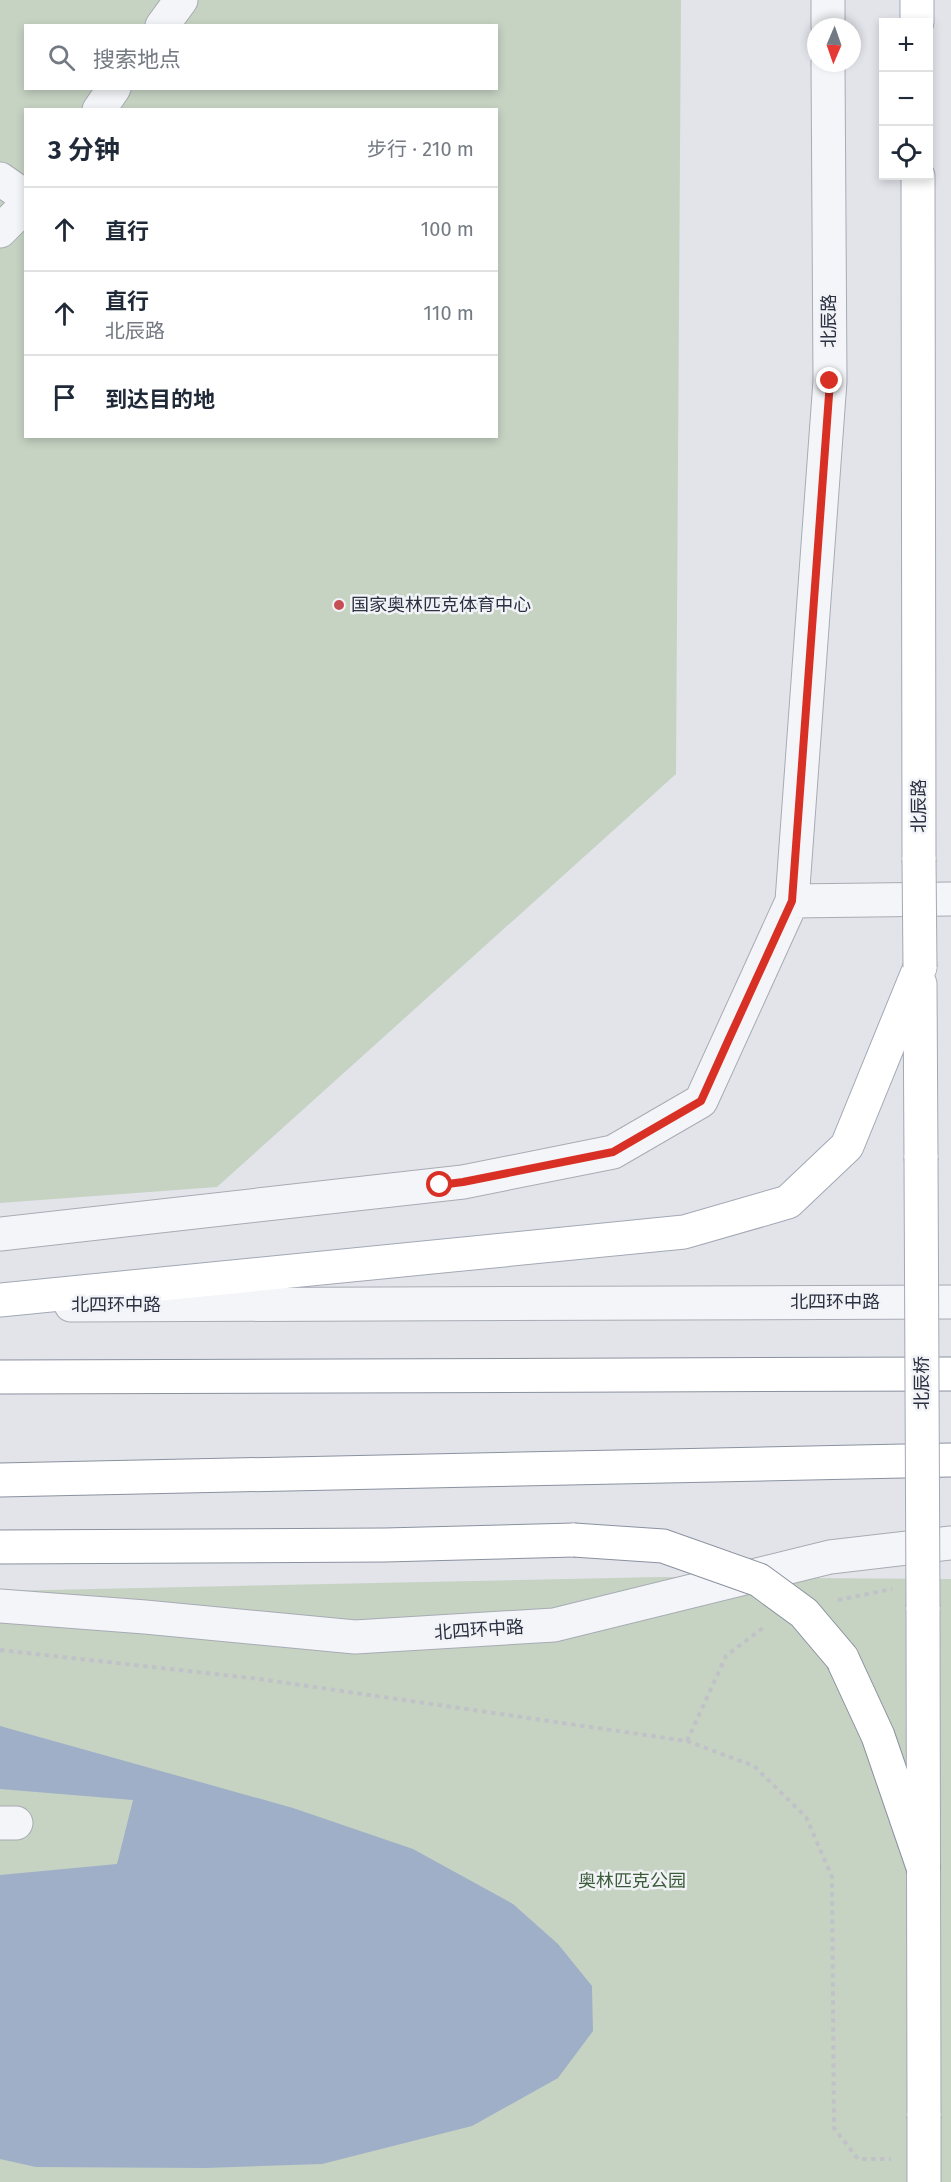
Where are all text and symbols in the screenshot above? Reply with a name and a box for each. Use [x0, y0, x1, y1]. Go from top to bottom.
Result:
north arrow [807, 18, 861, 72]
map controls [879, 18, 933, 180]
button: + [879, 18, 933, 72]
search box [24, 24, 498, 90]
icon: search [45, 41, 78, 74]
text: 搜索地点 [93, 46, 181, 73]
button: − [879, 72, 933, 126]
button: locate [879, 126, 933, 180]
text: 3 分钟 [48, 135, 120, 166]
text: 步行 · 210 m [367, 137, 474, 161]
icon: ahead [48, 213, 81, 246]
text: 100 m [421, 217, 474, 241]
text: 直行 [105, 218, 149, 245]
text: 直行 [105, 288, 149, 315]
street label: 北辰路 [818, 294, 840, 348]
icon: ahead [48, 297, 81, 330]
text: 110 m [423, 301, 474, 325]
text: 北辰路 [105, 319, 165, 343]
route end [816, 367, 842, 393]
icon: arrive [48, 381, 81, 414]
text: 到达目的地 [105, 386, 215, 413]
place label: 国家奥林匹克体育中心 [351, 594, 531, 616]
marker: 国家奥林匹克体育中心 [332, 598, 346, 612]
street label: 北辰路 [908, 779, 930, 833]
route start [426, 1171, 452, 1197]
street label: 北四环中路 [790, 1291, 880, 1313]
street label: 北四环中路 [71, 1294, 161, 1316]
street label: 北辰桥 [911, 1356, 933, 1410]
street label: 北四环中路 [433, 1616, 525, 1644]
park label: 奥林匹克公园 [578, 1870, 686, 1892]

